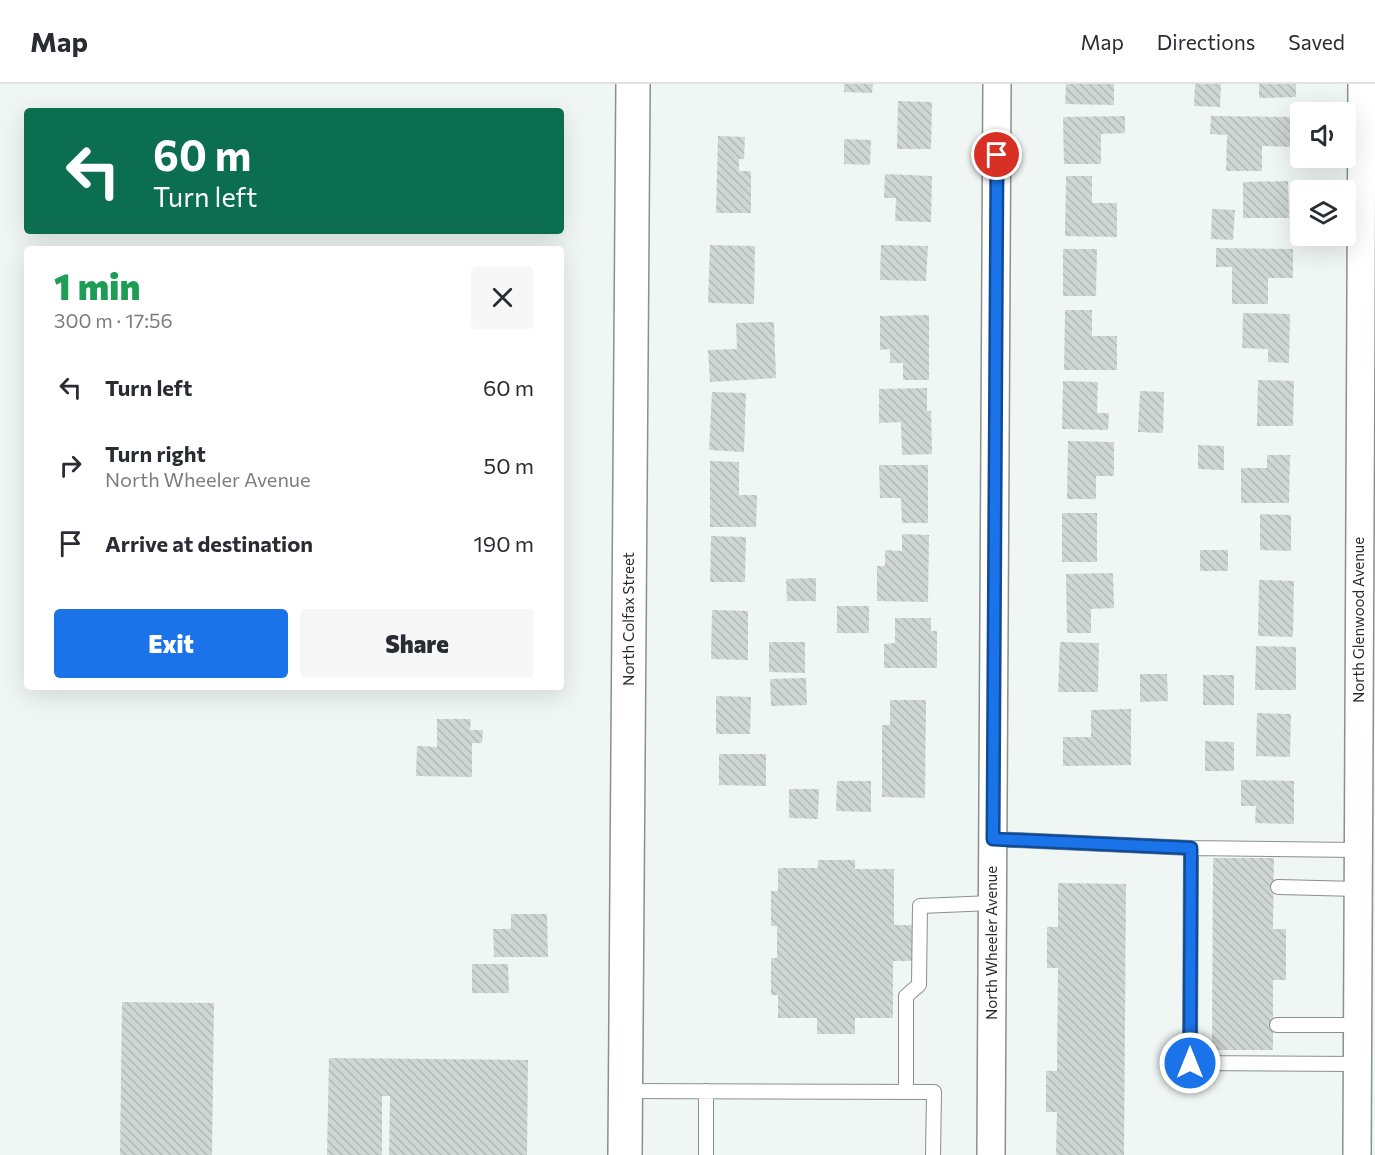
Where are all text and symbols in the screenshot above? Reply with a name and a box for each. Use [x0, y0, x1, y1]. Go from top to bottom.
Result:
text: Map [30, 24, 88, 58]
text: Map [1081, 29, 1124, 54]
text: Directions [1157, 29, 1255, 54]
text: Saved [1288, 29, 1345, 54]
map controls [1290, 102, 1356, 246]
button: sound [1290, 102, 1356, 168]
text: 60 m [153, 128, 252, 180]
pin [971, 129, 1022, 180]
icon: left [54, 132, 132, 210]
icon: arrive [980, 138, 1013, 171]
text: Turn left [153, 180, 257, 213]
button: layers [1290, 180, 1356, 246]
text: 1 min [54, 263, 140, 307]
button: close [471, 266, 534, 329]
text: 300 m · 17:56 [54, 308, 173, 332]
icon: left [54, 371, 87, 404]
text: Turn left [105, 374, 192, 401]
text: 60 m [483, 374, 534, 401]
text: Turn right [105, 440, 206, 467]
icon: right [54, 449, 87, 482]
text: 50 m [484, 452, 534, 479]
text: North Wheeler Avenue [105, 467, 311, 491]
icon: arrive [54, 527, 87, 560]
text: Arrive at destination [105, 530, 313, 557]
text: 190 m [473, 530, 534, 557]
street label: North Glenwood Avenue [1349, 537, 1367, 703]
street label: North Colfax Street [619, 552, 637, 686]
button: Exit [54, 609, 288, 678]
button: Share [300, 609, 534, 678]
street label: North Wheeler Avenue [982, 866, 1000, 1020]
position arrow [1158, 1031, 1222, 1095]

